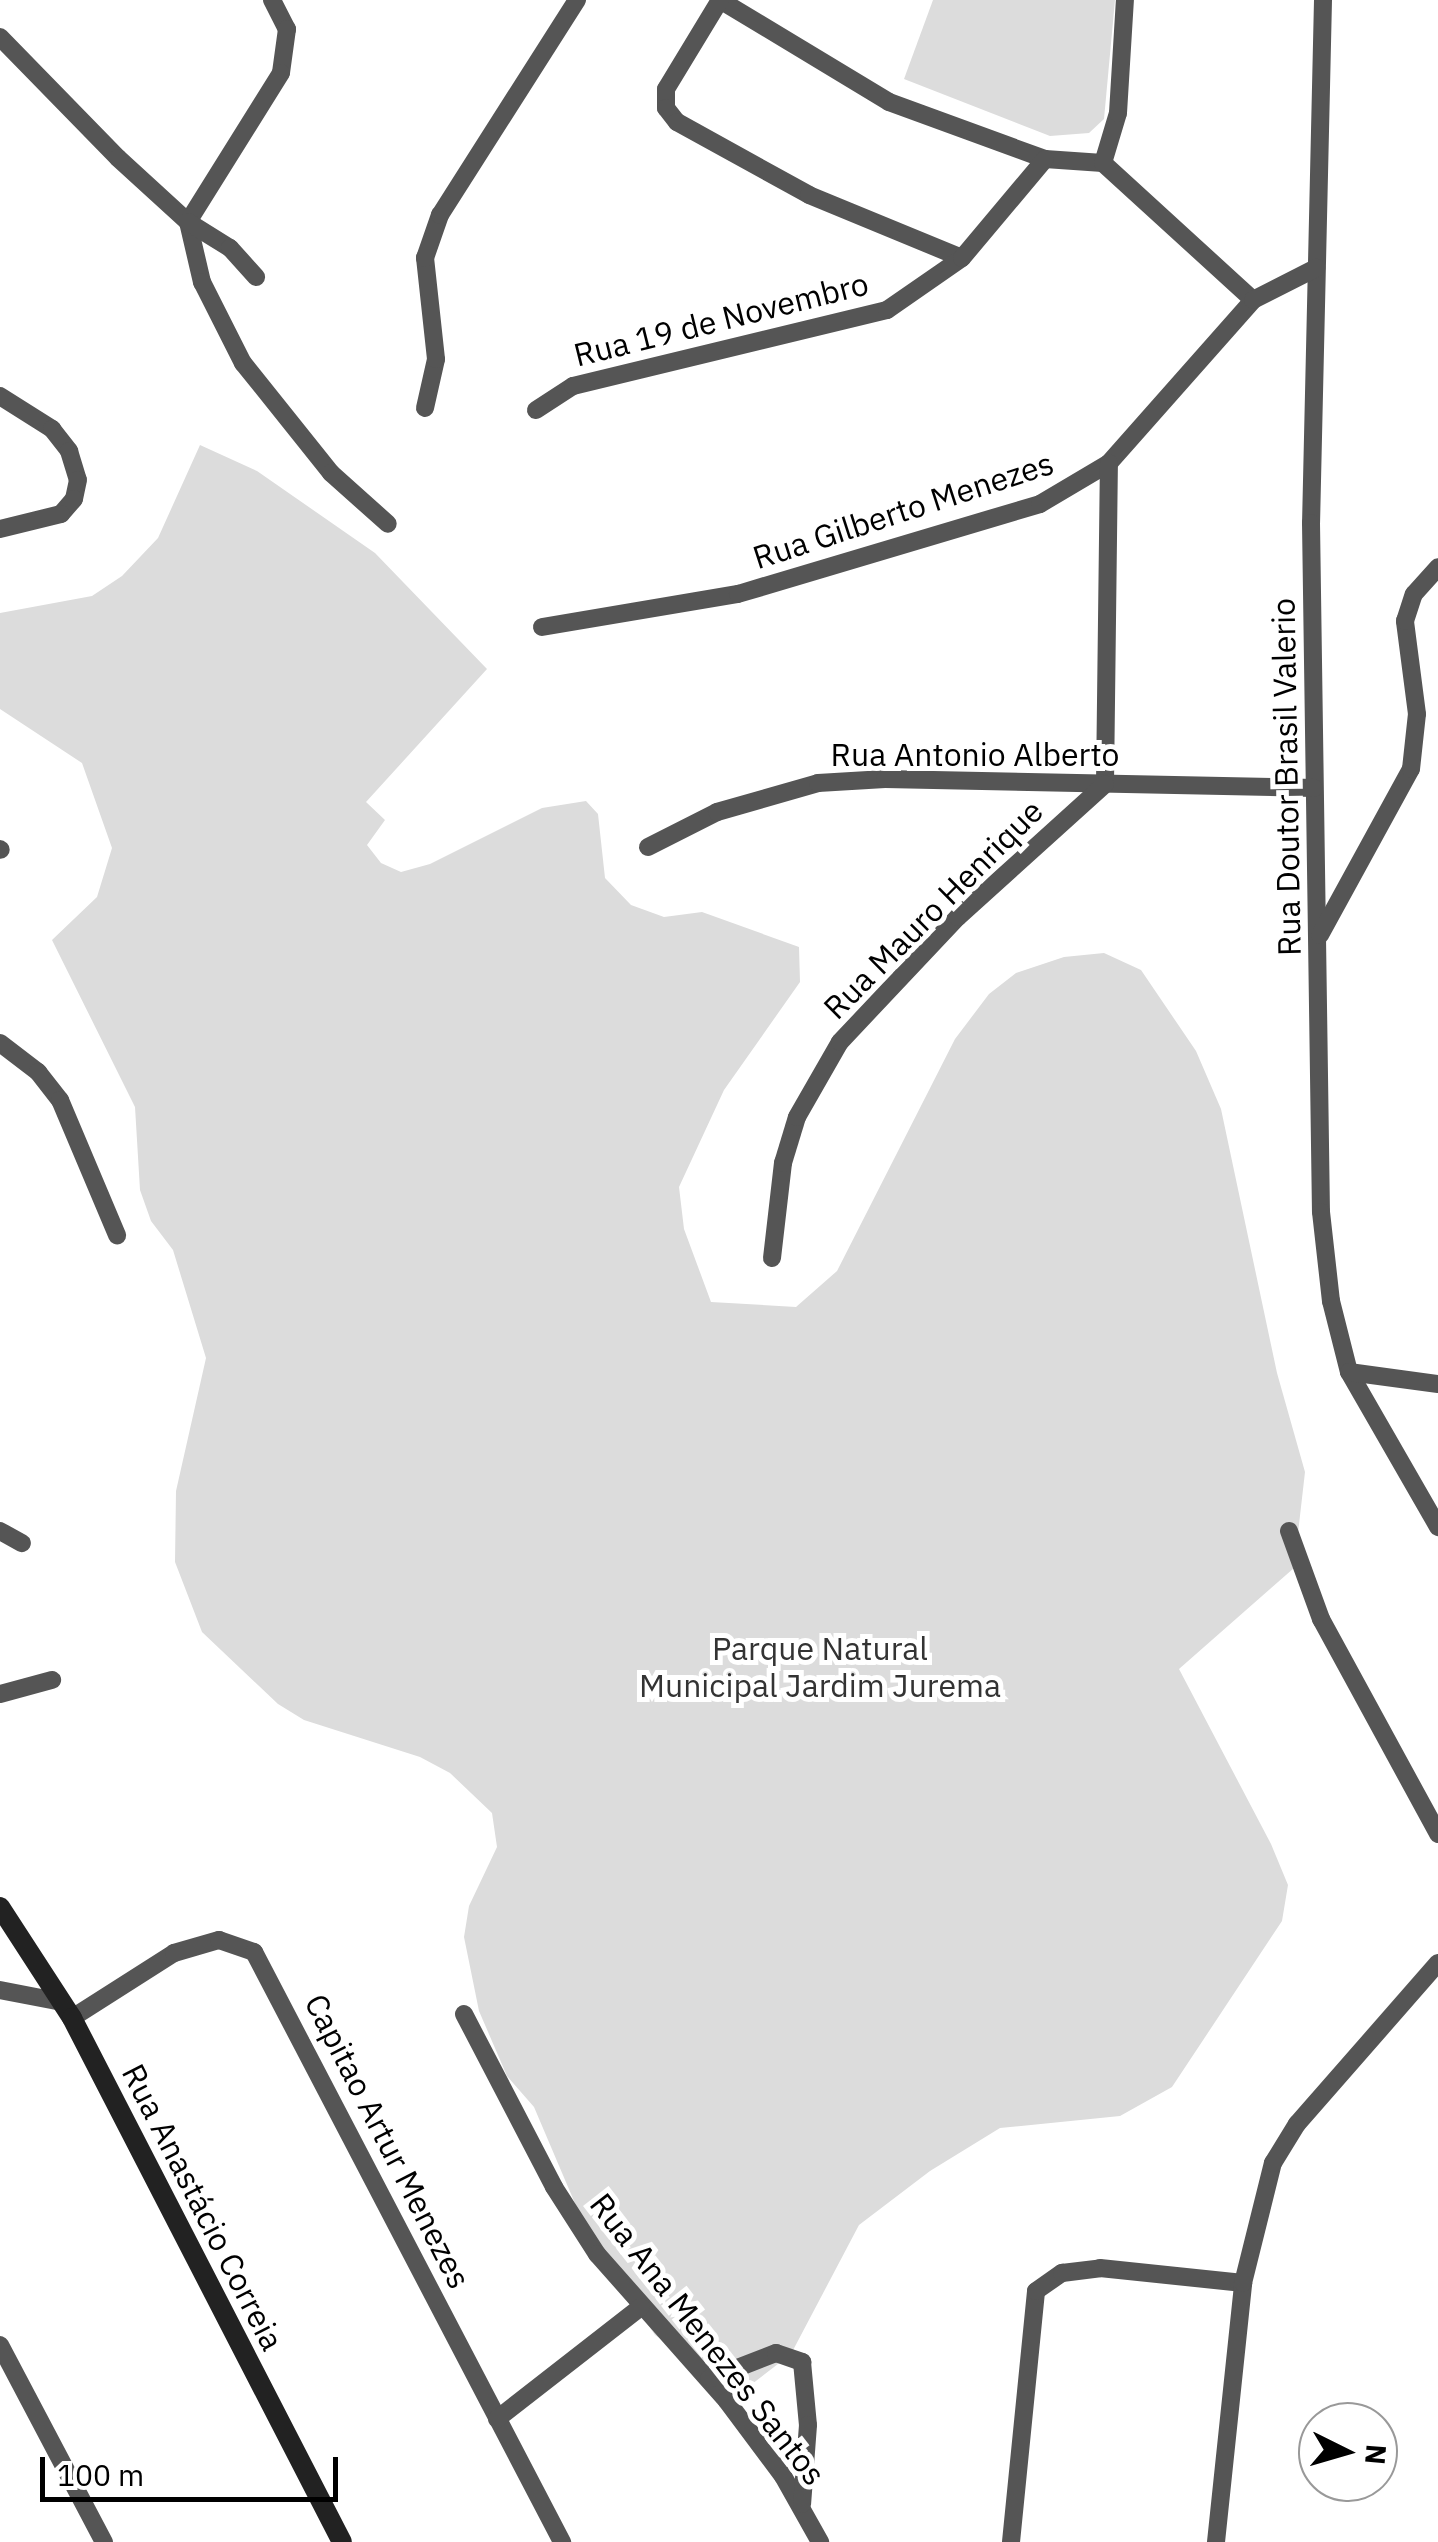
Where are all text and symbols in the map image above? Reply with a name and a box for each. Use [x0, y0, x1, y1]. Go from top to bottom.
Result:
street label: Rua 19 de Novembro [570, 264, 872, 374]
street label: Rua Gilberto Menezes [748, 443, 1058, 577]
street label: Rua Doutor Brasil Valerio [1264, 598, 1308, 956]
street label: Rua Antonio Alberto [831, 735, 1119, 773]
street label: Rua Mauro Henrique [815, 791, 1051, 1027]
park label: Parque Natural Municipal Jardim Jurema [639, 1630, 1001, 1705]
street label: Capitao Artur Menezes [297, 1987, 479, 2295]
street label: Rua Anastácio Correia [114, 2057, 292, 2357]
street label: Rua Ana Menezes Santos [582, 2186, 834, 2492]
north arrow [1298, 2402, 1398, 2502]
scale bar [45, 2437, 342, 2499]
text: N [1357, 2443, 1396, 2466]
text: 100 m [57, 2455, 144, 2494]

